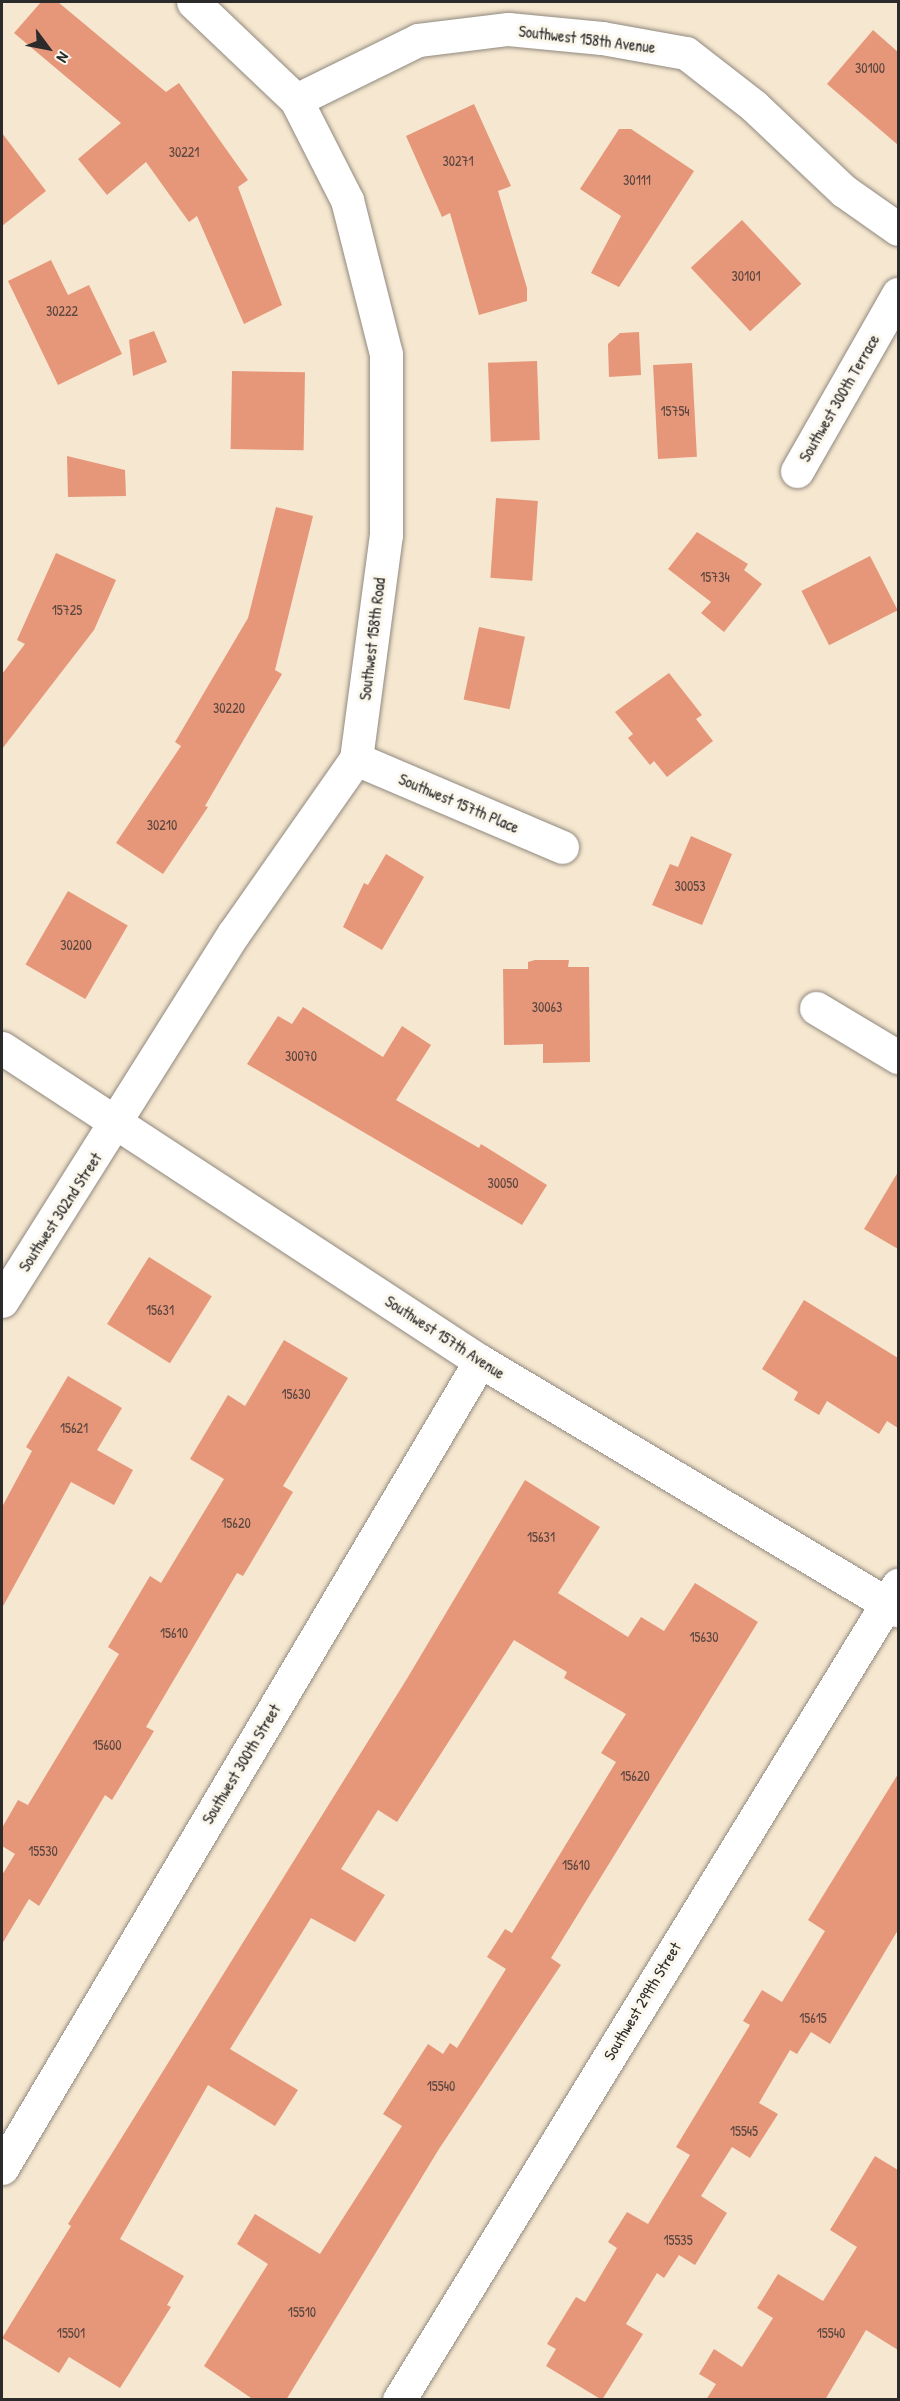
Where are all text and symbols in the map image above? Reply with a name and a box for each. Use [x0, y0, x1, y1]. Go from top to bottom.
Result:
north arrow [18, 18, 78, 78]
street label: Southwest 158th Avenue [518, 21, 656, 57]
text: N [52, 48, 75, 67]
house number: 30100 [855, 60, 885, 76]
house number: 30221 [169, 144, 199, 160]
house number: 30271 [442, 153, 474, 169]
house number: 30111 [623, 172, 651, 188]
house number: 30101 [732, 268, 760, 284]
house number: 30222 [46, 303, 78, 319]
street label: Southwest 300th Terrace [795, 331, 883, 465]
house number: 15754 [660, 403, 690, 419]
house number: 15734 [700, 569, 730, 585]
street label: Southwest 158th Road [355, 577, 389, 701]
house number: 15725 [52, 602, 82, 618]
house number: 30220 [213, 700, 245, 716]
street label: Southwest 157th Place [396, 769, 522, 837]
house number: 30210 [147, 817, 177, 833]
house number: 30053 [674, 878, 706, 894]
house number: 30200 [60, 937, 92, 953]
house number: 30063 [532, 999, 562, 1015]
house number: 30070 [285, 1048, 317, 1064]
street label: Southwest 302nd Street [14, 1149, 106, 1275]
house number: 30050 [487, 1175, 519, 1191]
street label: Southwest 157th Avenue [382, 1291, 508, 1383]
house number: 15631 [146, 1302, 174, 1318]
house number: 15630 [281, 1386, 311, 1402]
house number: 15621 [60, 1420, 88, 1436]
house number: 15620 [221, 1515, 251, 1531]
house number: 15631 [527, 1529, 555, 1545]
house number: 15610 [160, 1625, 188, 1641]
house number: 15630 [689, 1629, 719, 1645]
street label: Southwest 300th Street [198, 1701, 284, 1827]
house number: 15600 [92, 1737, 122, 1753]
house number: 15620 [620, 1768, 650, 1784]
house number: 15530 [28, 1843, 58, 1859]
house number: 15610 [562, 1857, 590, 1873]
street label: Southwest 299th Street [599, 1939, 685, 2063]
house number: 15615 [799, 2010, 827, 2026]
house number: 15540 [427, 2078, 455, 2094]
house number: 15545 [730, 2123, 758, 2139]
house number: 15535 [663, 2232, 693, 2248]
house number: 15510 [288, 2304, 316, 2320]
house number: 15501 [57, 2325, 85, 2341]
house number: 15540 [817, 2325, 845, 2341]

